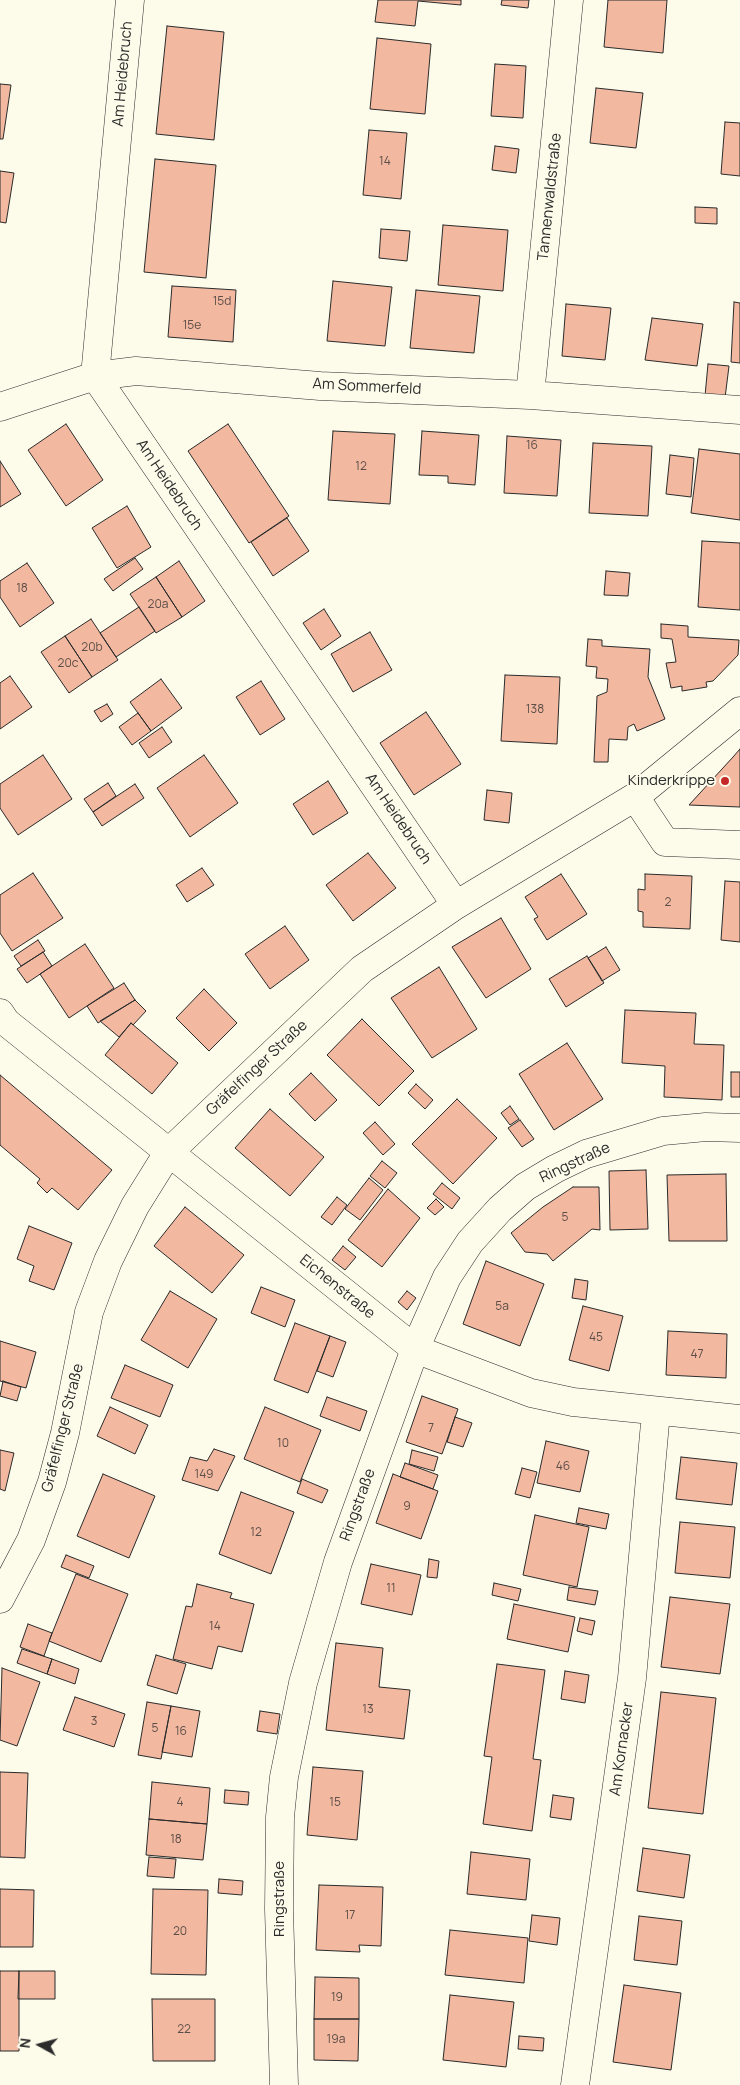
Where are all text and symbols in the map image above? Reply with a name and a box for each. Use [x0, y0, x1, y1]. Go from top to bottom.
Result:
street label: Am Heidebruch [109, 21, 137, 127]
street label: Tannenwaldstraße [534, 132, 566, 262]
house number: 14 [379, 155, 391, 169]
house number: 15d [213, 295, 231, 309]
house number: 15e [183, 319, 201, 333]
street label: Am Sommerfeld [312, 375, 422, 399]
street label: Am Heidebruch [132, 436, 206, 534]
house number: 16 [526, 439, 538, 453]
house number: 12 [355, 460, 367, 474]
house number: 18 [16, 582, 28, 596]
house number: 20a [148, 598, 168, 612]
house number: 20b [81, 641, 103, 655]
house number: 20c [58, 657, 78, 671]
house number: 138 [526, 703, 544, 717]
street label: Am Heidebruch [361, 770, 435, 868]
place label: Kinderkrippe [628, 772, 715, 790]
marker: Kinderkrippe [719, 775, 731, 787]
house number: 2 [665, 896, 671, 910]
street label: Gräfelfinger Straße [203, 1016, 311, 1120]
street label: Ringstraße [537, 1139, 613, 1187]
house number: 5 [562, 1211, 568, 1225]
street label: Eichenstraße [296, 1251, 378, 1323]
house number: 5a [495, 1300, 509, 1314]
house number: 45 [589, 1331, 603, 1345]
house number: 47 [690, 1348, 704, 1362]
street label: Gräfelfinger Straße [38, 1362, 88, 1494]
house number: 7 [428, 1422, 434, 1436]
house number: 10 [277, 1437, 289, 1451]
house number: 46 [556, 1460, 570, 1474]
street label: Ringstraße [337, 1466, 379, 1544]
house number: 149 [194, 1468, 214, 1482]
house number: 9 [403, 1500, 411, 1514]
house number: 12 [250, 1526, 262, 1540]
house number: 11 [386, 1582, 396, 1596]
house number: 14 [209, 1620, 221, 1634]
street label: Am Kornacker [606, 1701, 638, 1797]
house number: 13 [362, 1703, 374, 1717]
house number: 3 [91, 1715, 97, 1729]
house number: 5 [152, 1722, 158, 1736]
house number: 16 [175, 1725, 187, 1739]
house number: 4 [176, 1796, 184, 1810]
house number: 15 [329, 1796, 341, 1810]
house number: 18 [170, 1833, 182, 1847]
street label: Ringstraße [271, 1861, 289, 1937]
house number: 17 [345, 1909, 355, 1923]
house number: 20 [173, 1925, 187, 1939]
house number: 19 [331, 1991, 343, 2005]
north arrow [15, 2020, 65, 2070]
house number: 22 [177, 2023, 191, 2037]
house number: 19a [327, 2033, 345, 2047]
text: N [15, 2037, 35, 2049]

